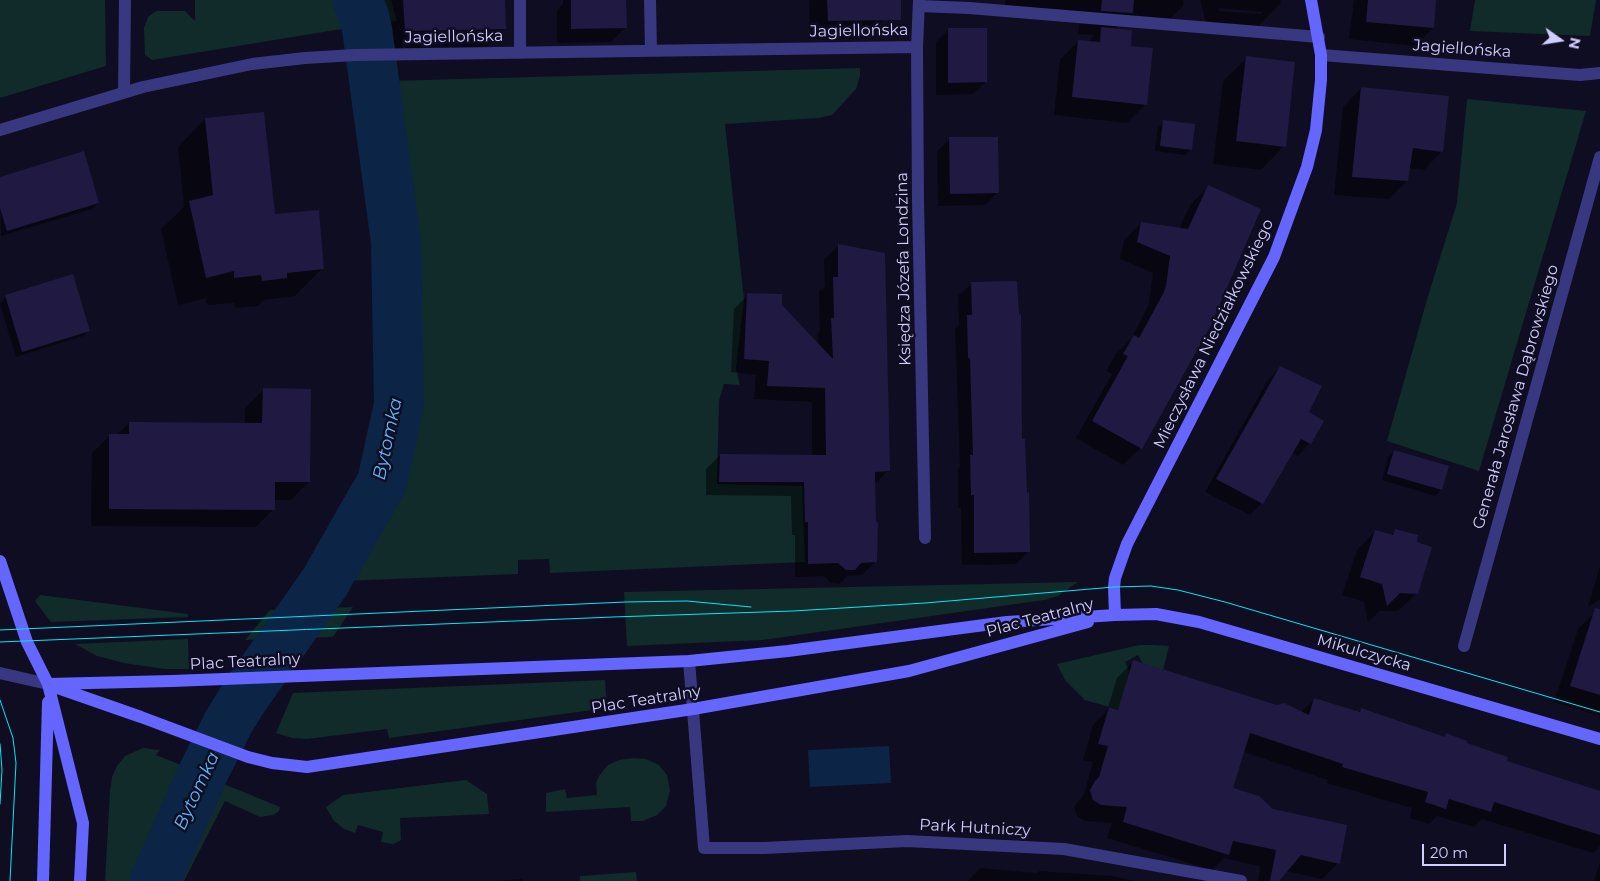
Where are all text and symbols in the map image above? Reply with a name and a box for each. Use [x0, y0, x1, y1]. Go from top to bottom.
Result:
north arrow [1535, 15, 1585, 65]
street label: Jagiellońska [810, 21, 908, 41]
street label: Jagiellońska [405, 27, 503, 47]
street label: Jagiellońska [1412, 36, 1512, 62]
text: N [1565, 36, 1585, 51]
street label: Księdza Józefa Londzina [893, 172, 915, 366]
street label: Mieczysława Niedziałkowskiego [1150, 216, 1278, 452]
street label: Generała Jarosława Dąbrowskiego [1469, 263, 1563, 531]
water label: Bytomka [369, 396, 407, 482]
street label: Plac Teatralny [984, 594, 1096, 642]
street label: Mikulczycka [1315, 630, 1413, 676]
street label: Plac Teatralny [189, 650, 301, 674]
street label: Plac Teatralny [590, 682, 702, 718]
water label: Bytomka [170, 749, 224, 833]
street label: Park Hutniczy [919, 815, 1031, 841]
scale bar [1425, 834, 1509, 866]
text: 20 m [1430, 843, 1468, 862]

